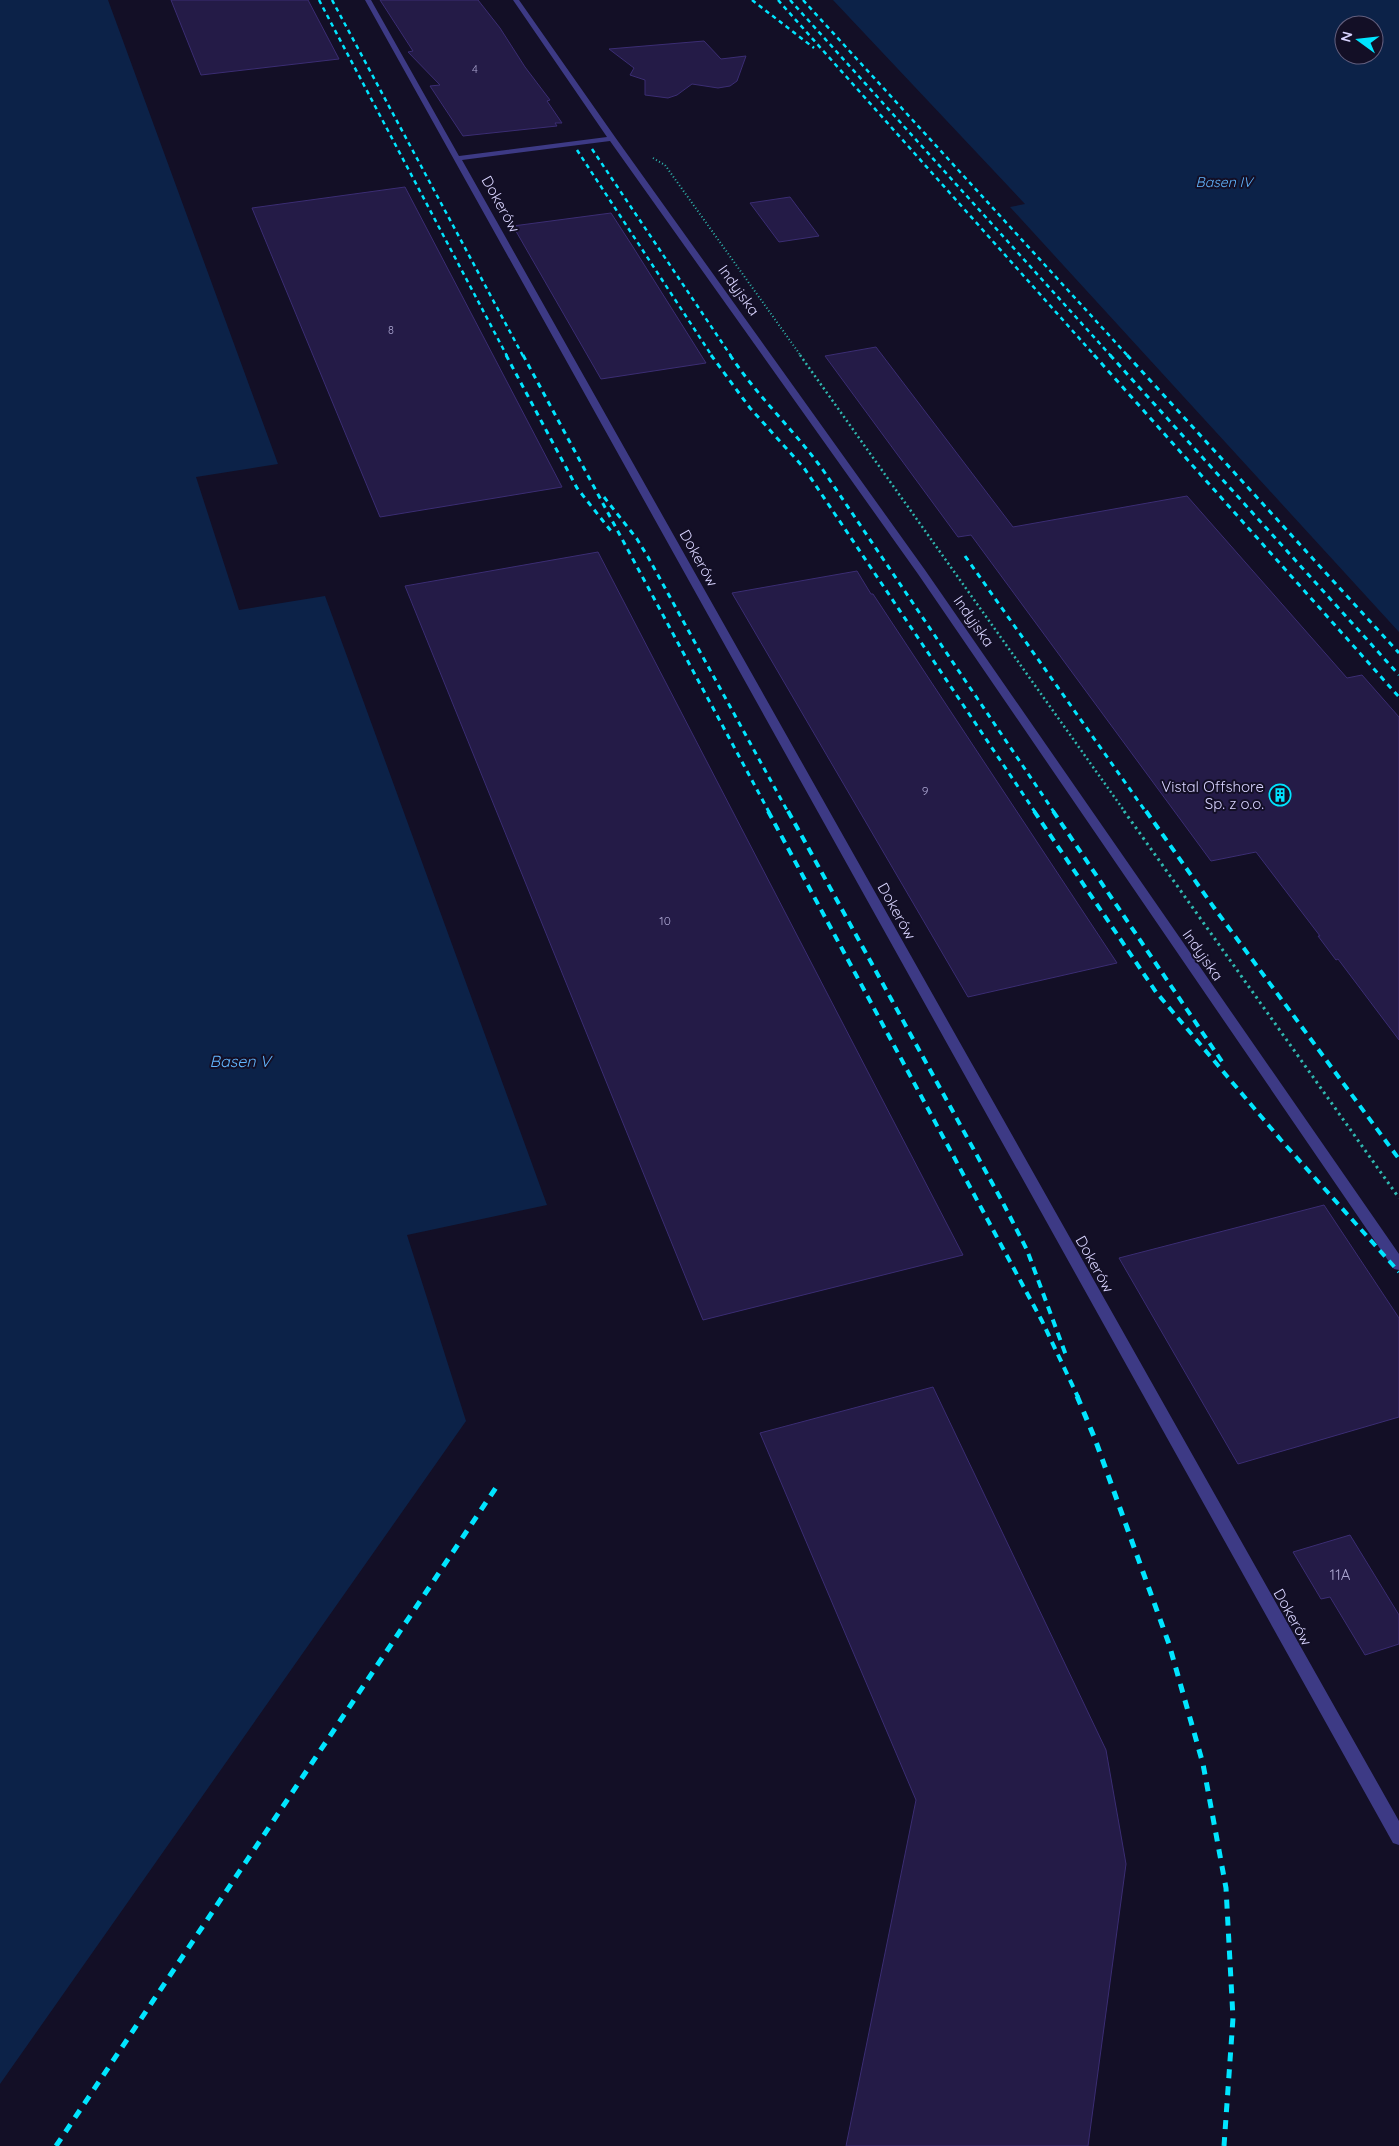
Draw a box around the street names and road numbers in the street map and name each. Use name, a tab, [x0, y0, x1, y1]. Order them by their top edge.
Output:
street label: Dokerów	[478, 172, 524, 236]
street label: Indyjska	[714, 261, 764, 319]
street label: Dokerów	[676, 526, 722, 590]
street label: Indyjska	[950, 592, 998, 650]
street label: Dokerów	[874, 879, 920, 943]
street label: Indyjska	[1179, 926, 1227, 984]
street label: Dokerów	[1072, 1232, 1118, 1296]
street label: Dokerów	[1270, 1585, 1316, 1649]

